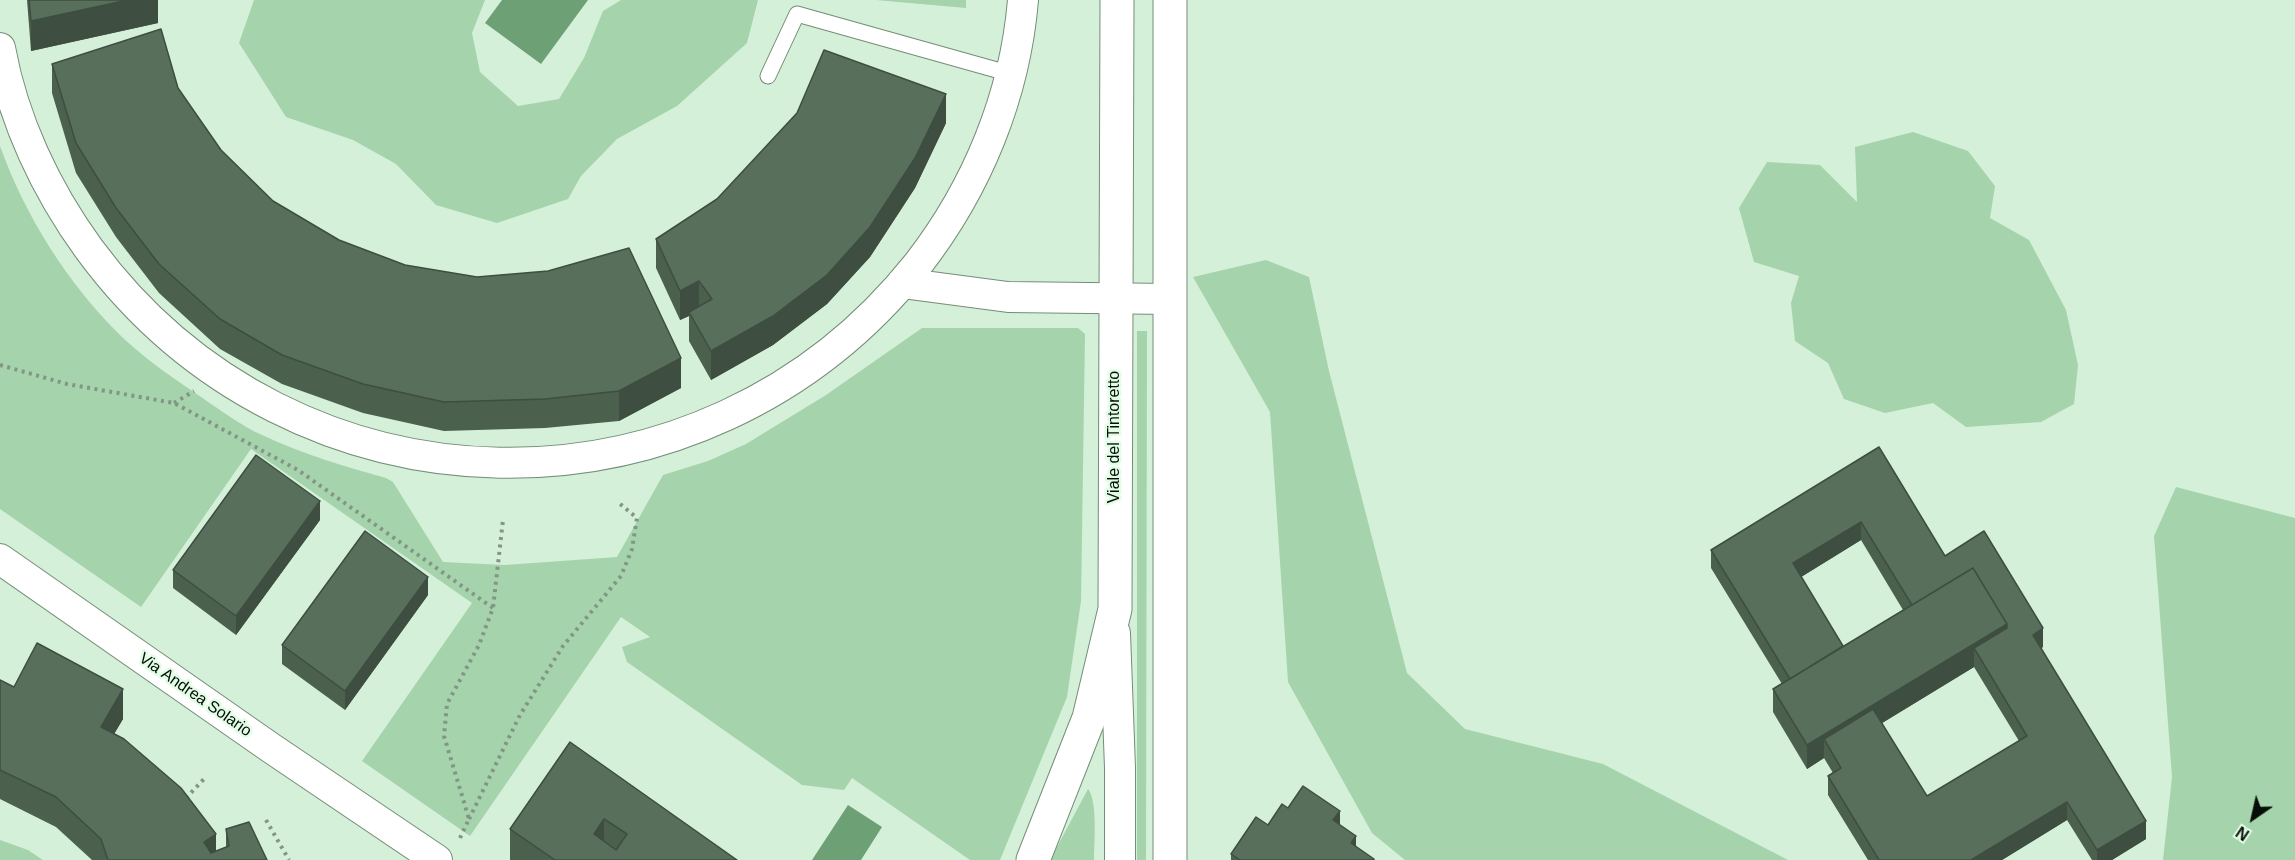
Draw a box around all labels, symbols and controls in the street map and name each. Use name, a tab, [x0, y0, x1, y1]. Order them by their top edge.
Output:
street label: Viale del Tintoretto	[1105, 371, 1125, 503]
street label: Via Andrea Solario	[135, 649, 255, 741]
north arrow	[2223, 788, 2283, 848]
text: N	[2233, 823, 2252, 844]

